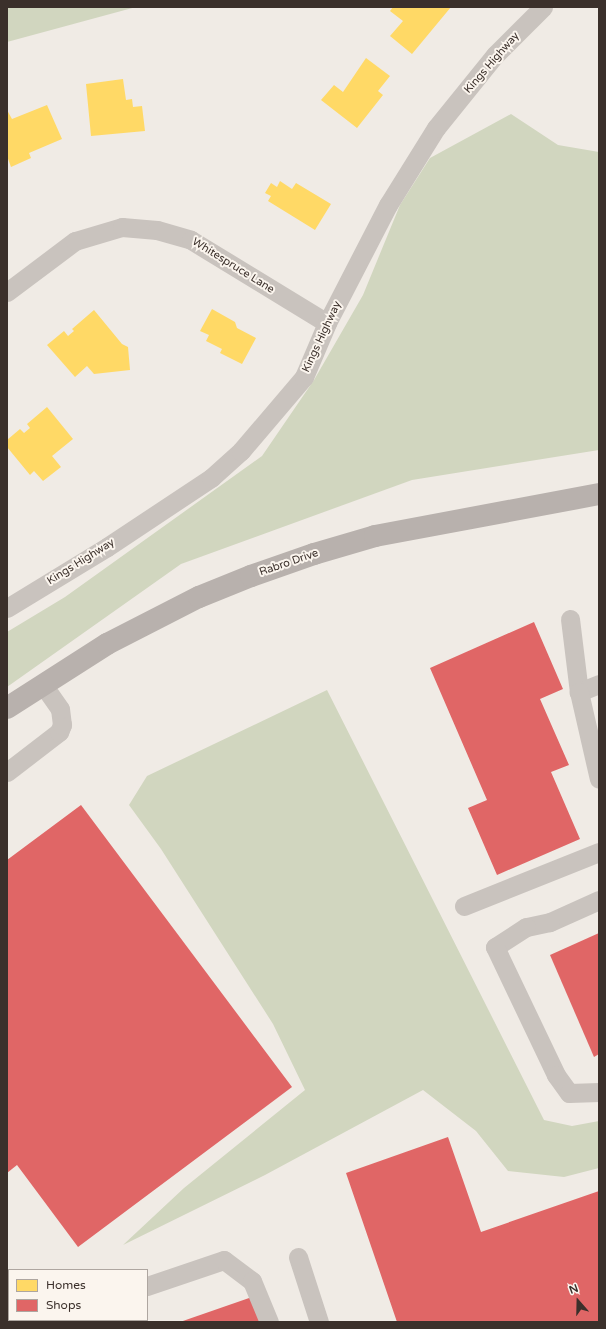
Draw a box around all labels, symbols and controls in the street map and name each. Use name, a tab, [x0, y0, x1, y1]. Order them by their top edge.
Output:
street label: Kings Highway	[462, 30, 522, 96]
street label: Whitespruce Lane	[189, 235, 277, 297]
street label: Kings Highway	[300, 299, 344, 375]
street label: Kings Highway	[45, 536, 117, 588]
street label: Rabro Drive	[258, 547, 320, 579]
legend	[8, 1269, 148, 1321]
text: Homes	[46, 1278, 86, 1292]
north arrow	[558, 1281, 598, 1321]
text: N	[567, 1282, 580, 1297]
text: Shops	[46, 1298, 81, 1312]

